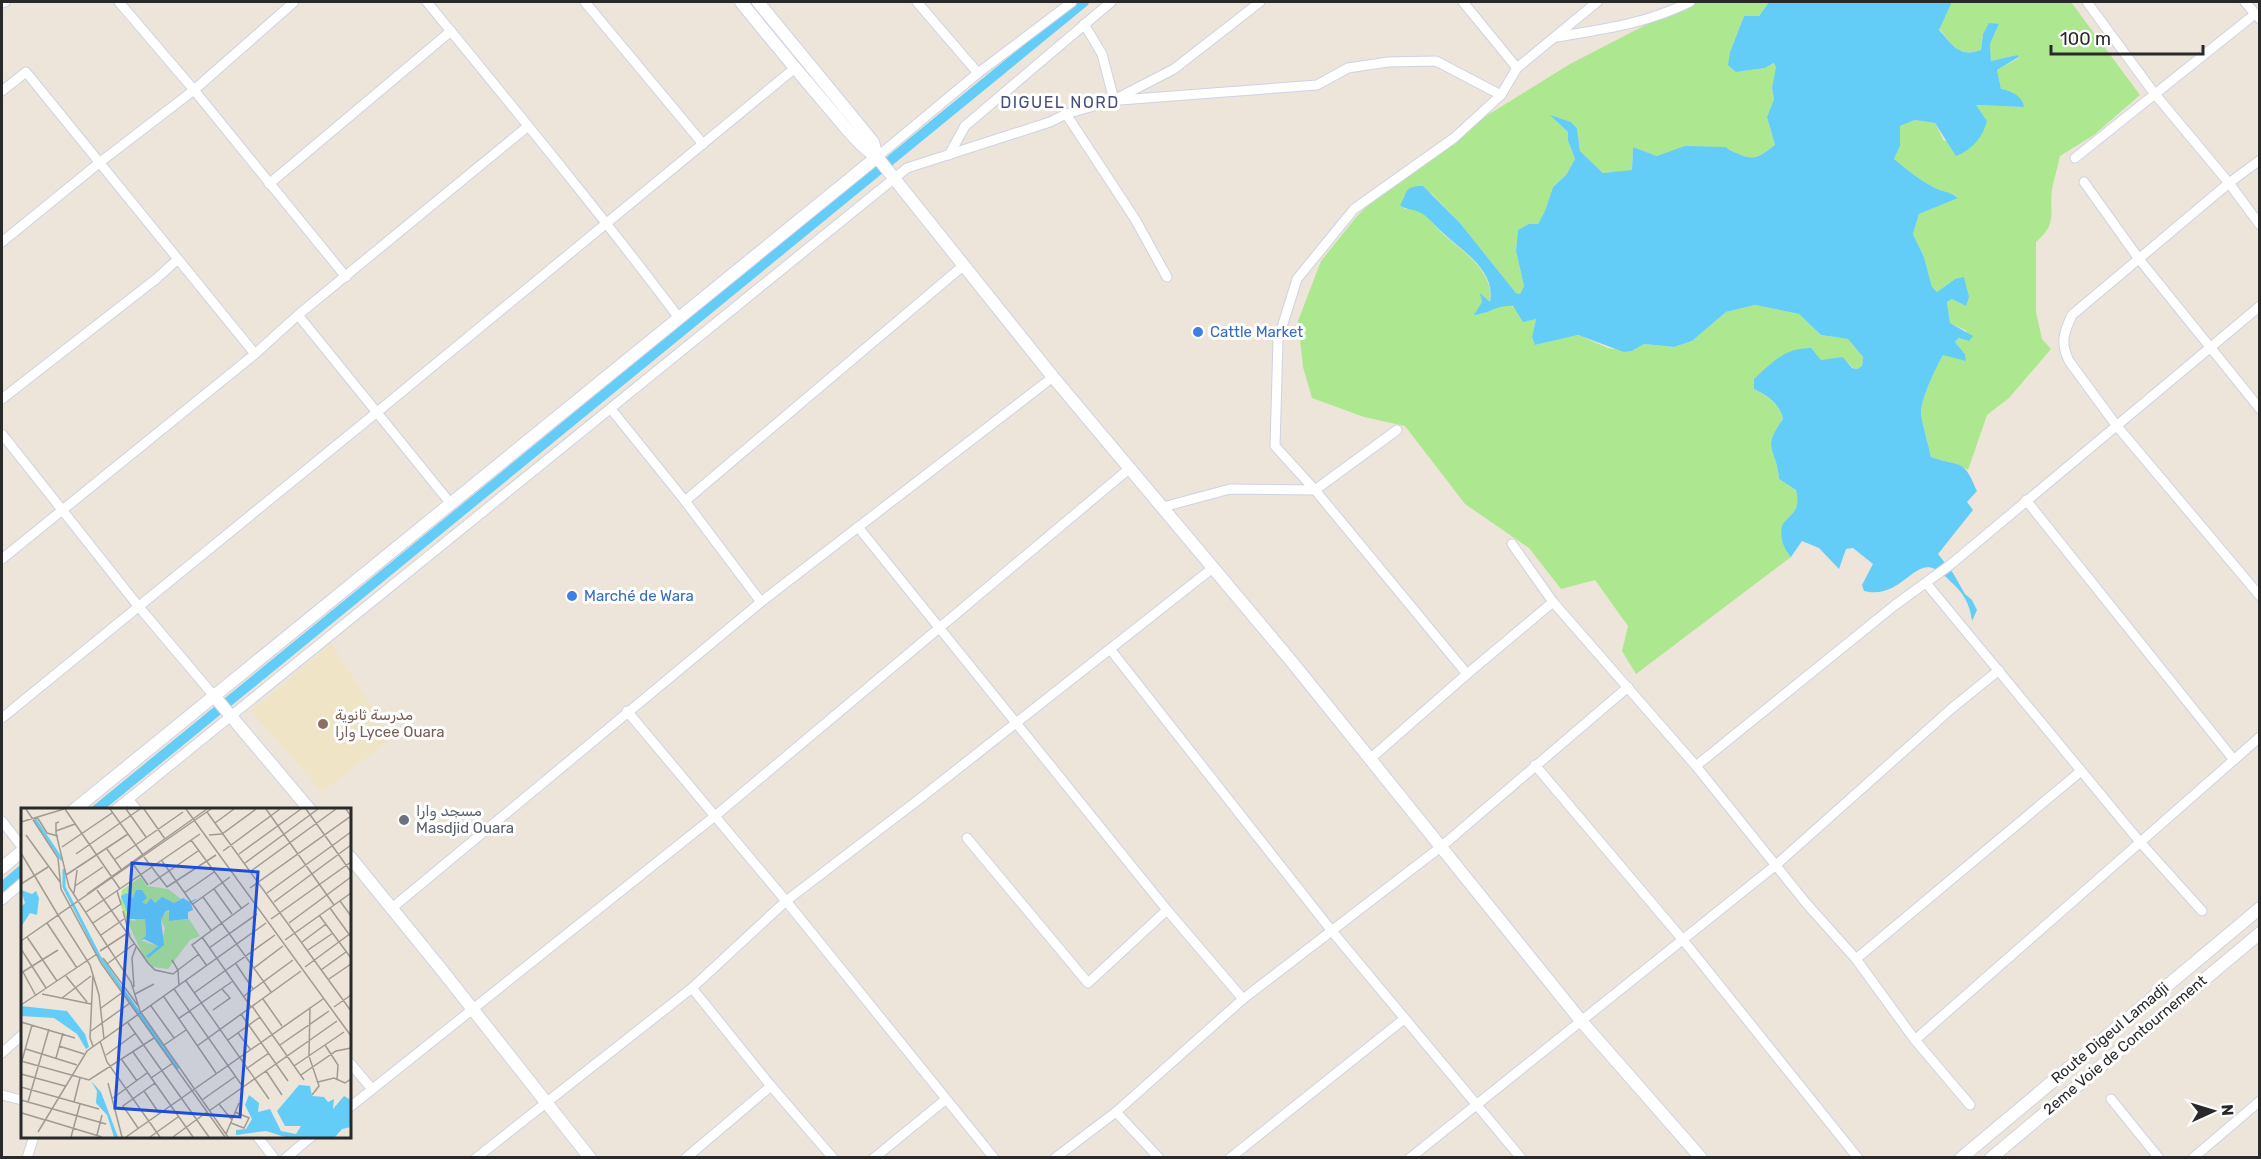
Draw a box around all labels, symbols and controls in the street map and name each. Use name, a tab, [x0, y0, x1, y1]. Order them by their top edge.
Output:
scale bar	[2051, 18, 2202, 56]
text: 100 m	[2060, 28, 2111, 50]
district label: DIGUEL NORD	[1000, 93, 1120, 112]
place label: Cattle Market	[1210, 323, 1303, 341]
marker: Cattle Market	[1191, 325, 1205, 339]
place label: Marché de Wara	[584, 587, 694, 605]
marker: Marché de Wara	[565, 589, 579, 603]
place label: مدرسة ثانوية وارا Lycee Ouara	[335, 706, 445, 742]
marker: مدرسة ثانوية وارا Lycee Ouara	[316, 717, 330, 731]
place label: مسجد وارا Masdjid Ouara	[416, 802, 514, 837]
inset map	[21, 808, 351, 1138]
marker: مسجد وارا Masdjid Ouara	[397, 813, 411, 827]
street label: 2eme Voie de Contournement	[2040, 971, 2210, 1119]
street label: Route Digeul Lamadji	[2048, 979, 2172, 1087]
north arrow	[2183, 1081, 2243, 1141]
text: N	[2218, 1104, 2237, 1116]

